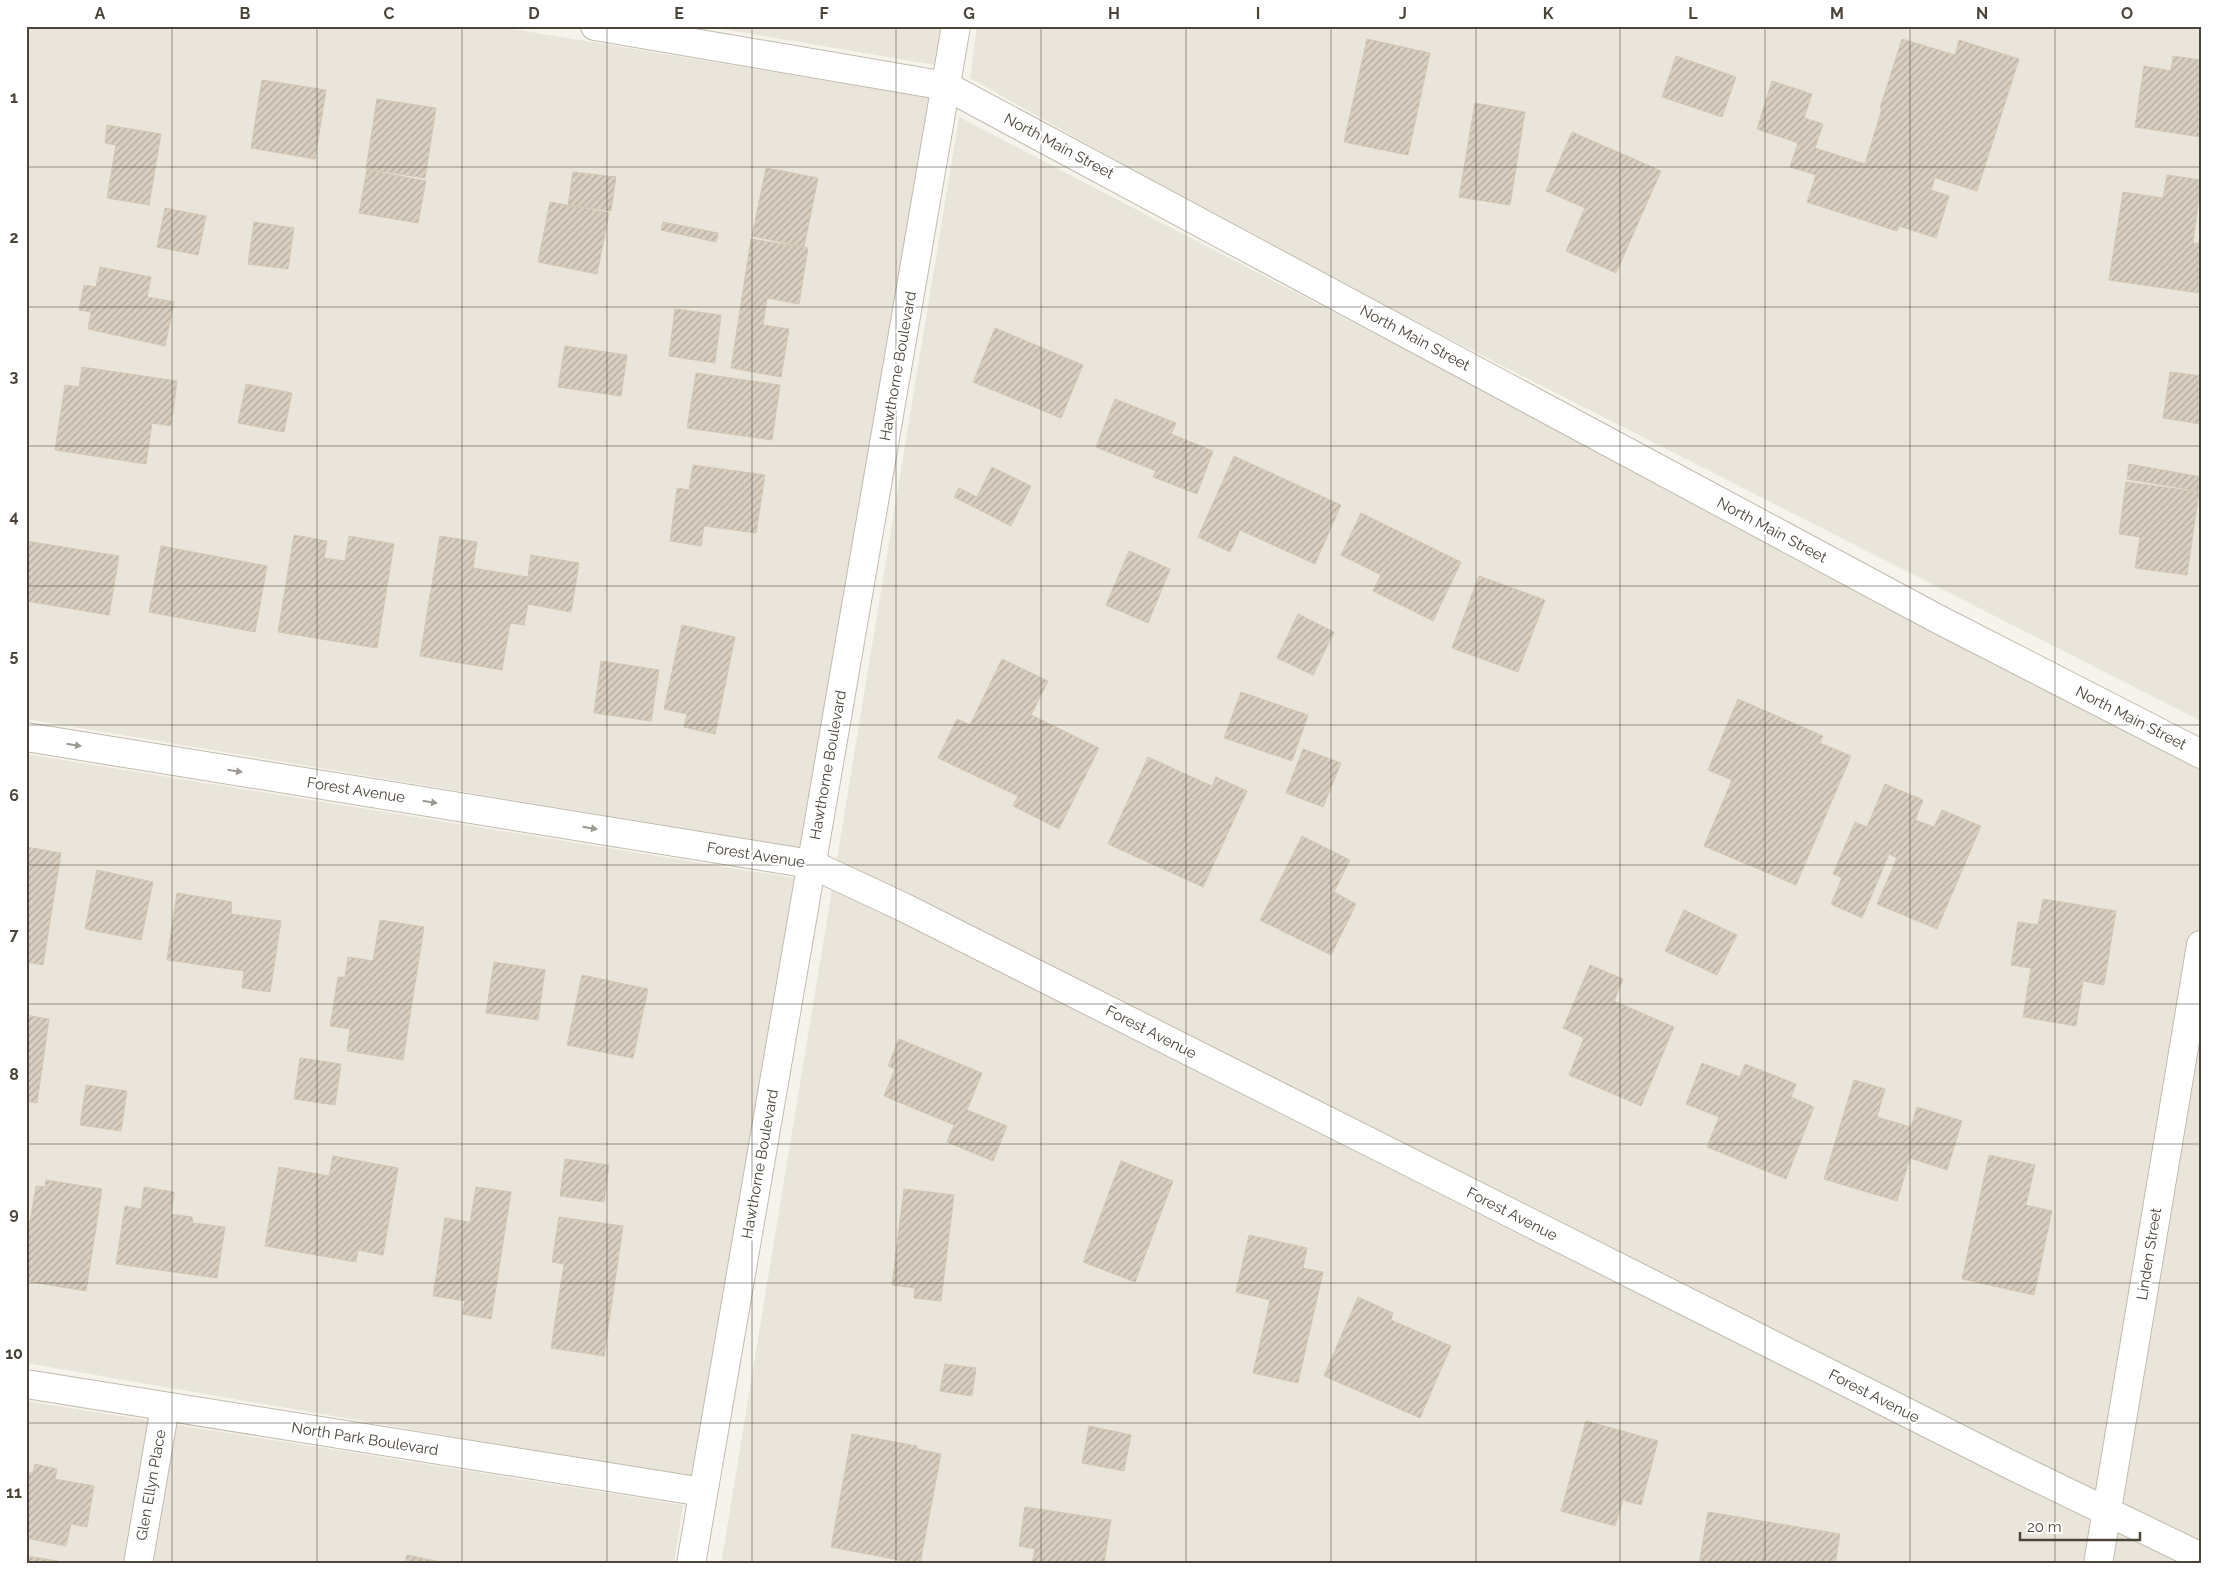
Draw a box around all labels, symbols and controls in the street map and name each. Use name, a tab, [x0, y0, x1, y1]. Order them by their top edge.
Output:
text: A	[95, 4, 106, 23]
text: B	[240, 4, 251, 23]
text: C	[384, 4, 395, 23]
text: D	[528, 4, 540, 23]
text: E	[674, 4, 684, 23]
text: F	[819, 4, 829, 23]
text: G	[963, 4, 975, 23]
text: H	[1108, 4, 1120, 23]
text: I	[1256, 4, 1260, 23]
text: J	[1399, 4, 1407, 23]
text: K	[1543, 4, 1554, 23]
text: L	[1688, 4, 1698, 23]
text: M	[1830, 4, 1844, 23]
text: N	[1976, 4, 1988, 23]
text: O	[2121, 4, 2133, 23]
text: 1	[10, 88, 18, 107]
street label: North Main Street	[1001, 109, 1117, 183]
text: 2	[9, 228, 19, 247]
street label: Hawthorne Boulevard	[876, 290, 920, 442]
street label: North Main Street	[1357, 301, 1473, 375]
text: 3	[10, 367, 19, 386]
street label: North Main Street	[1714, 493, 1830, 567]
text: 4	[9, 507, 19, 526]
text: 5	[10, 646, 19, 665]
street label: North Main Street	[2073, 682, 2189, 754]
street label: Hawthorne Boulevard	[806, 689, 850, 841]
one-way arrow	[67, 741, 83, 749]
one-way arrow	[227, 767, 243, 775]
street label: Forest Avenue	[306, 773, 407, 807]
text: 6	[9, 786, 19, 805]
one-way arrow	[422, 799, 438, 807]
one-way arrow	[583, 825, 599, 833]
street label: Forest Avenue	[706, 838, 807, 872]
text: 7	[10, 925, 19, 944]
street label: Forest Avenue	[1103, 1001, 1200, 1063]
text: 8	[9, 1065, 19, 1084]
street label: Hawthorne Boulevard	[738, 1088, 782, 1240]
street label: Forest Avenue	[1464, 1183, 1561, 1245]
text: 9	[9, 1204, 19, 1223]
street label: Linden Street	[2133, 1207, 2165, 1301]
text: 10	[5, 1344, 23, 1363]
street label: Forest Avenue	[1826, 1365, 1923, 1427]
street label: North Park Boulevard	[290, 1418, 440, 1460]
street label: Glen Ellyn Place	[132, 1428, 170, 1542]
text: 11	[6, 1483, 22, 1502]
scale bar	[2020, 1510, 2140, 1542]
text: 20 m	[2027, 1518, 2062, 1536]

